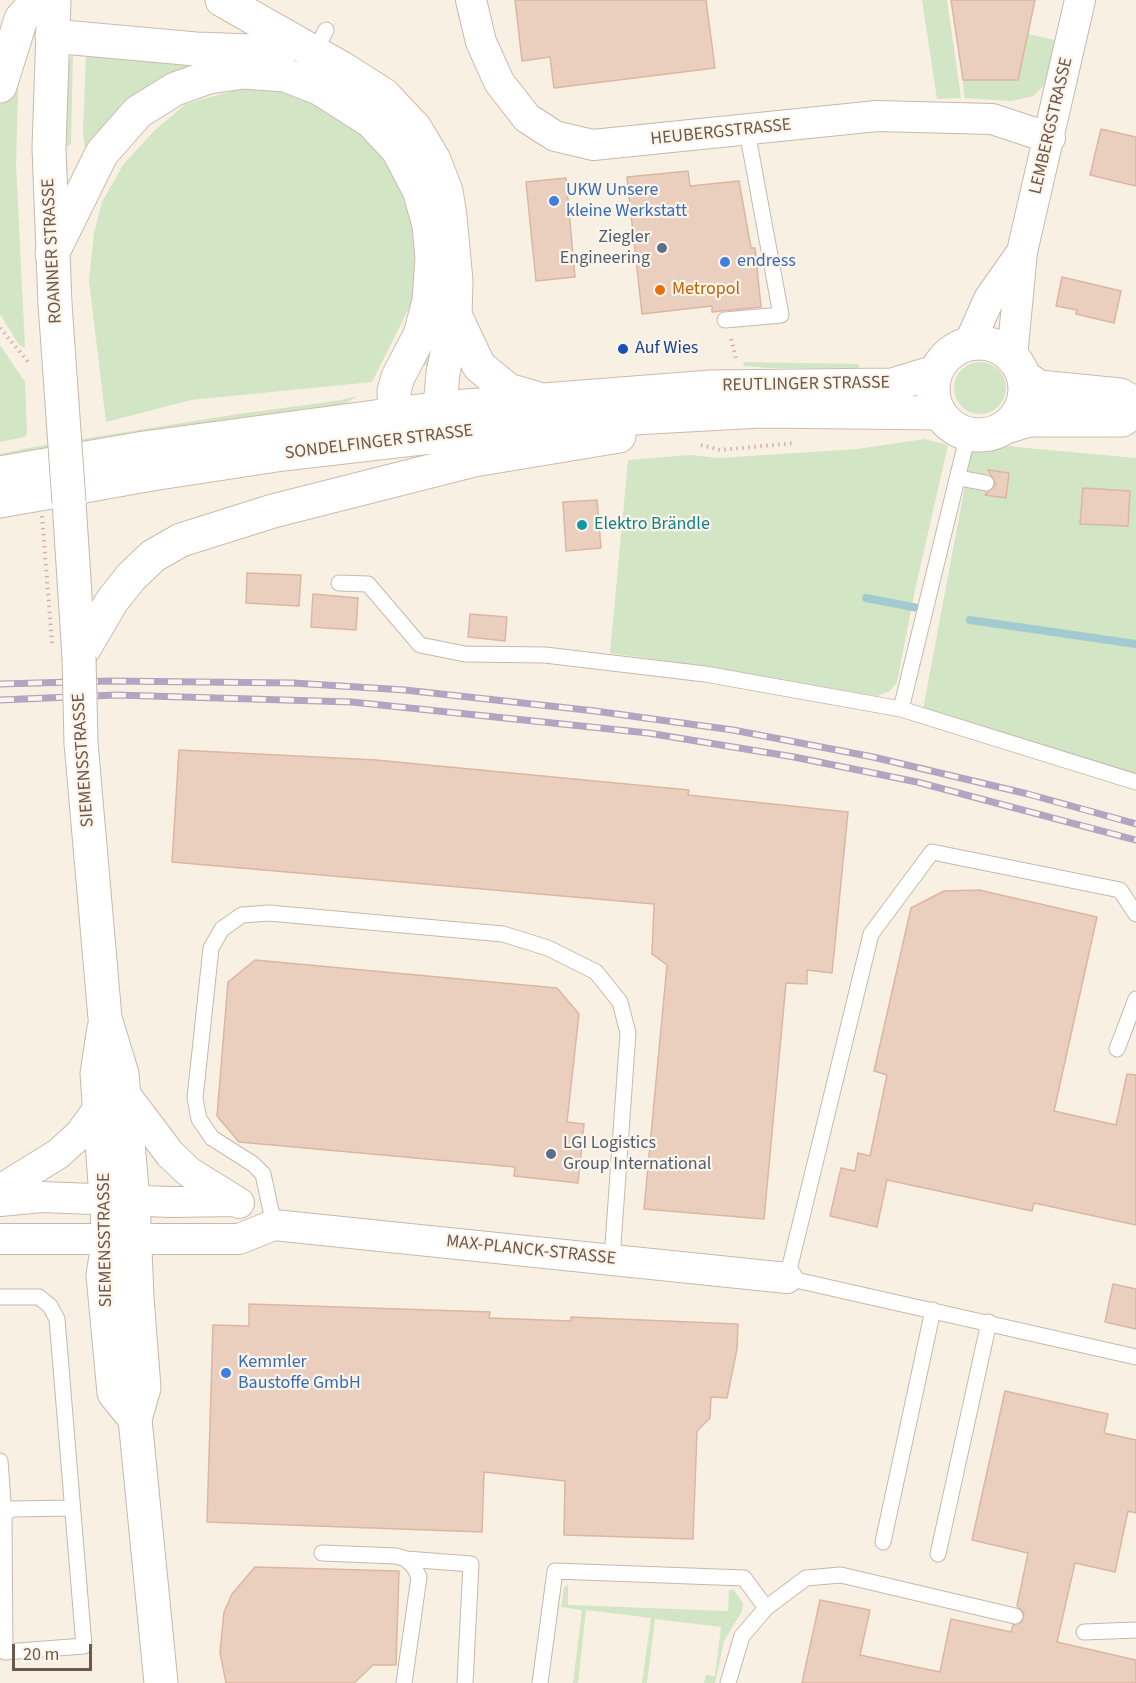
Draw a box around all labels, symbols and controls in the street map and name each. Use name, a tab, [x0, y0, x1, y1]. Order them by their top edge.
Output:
street label: LEMBERGSTRASSE	[1026, 55, 1078, 197]
street label: HEUBERGSTRASSE	[649, 115, 793, 151]
street label: ROANNER STRASSE	[38, 178, 68, 324]
place label: UKW Unsere kleine Werkstatt	[566, 180, 687, 222]
marker: UKW Unsere kleine Werkstatt	[547, 194, 561, 208]
place label: Ziegler Engineering	[560, 227, 650, 270]
marker: Ziegler Engineering	[655, 241, 669, 255]
place label: endress	[737, 251, 796, 273]
marker: endress	[718, 255, 732, 269]
place label: Metropol	[672, 279, 740, 301]
marker: Metropol	[653, 283, 667, 297]
place label: Auf Wies	[635, 338, 698, 360]
marker: Auf Wies	[616, 342, 630, 356]
street label: REUTLINGER STRASSE	[722, 373, 890, 397]
street label: SONDELFINGER STRASSE	[284, 421, 474, 465]
place label: Elektro Brändle	[594, 514, 710, 536]
marker: Elektro Brändle	[575, 518, 589, 532]
street label: SIEMENSSTRASSE	[69, 692, 99, 828]
place label: LGI Logistics Group International	[563, 1133, 711, 1176]
marker: LGI Logistics Group International	[544, 1147, 558, 1161]
street label: SIEMENSSTRASSE	[94, 1172, 118, 1308]
street label: MAX-PLANCK-STRASSE	[445, 1231, 617, 1271]
place label: Kemmler Baustoffe GmbH	[238, 1352, 361, 1394]
marker: Kemmler Baustoffe GmbH	[219, 1366, 233, 1380]
scale bar	[15, 1632, 94, 1670]
text: 20 m	[23, 1642, 59, 1667]

